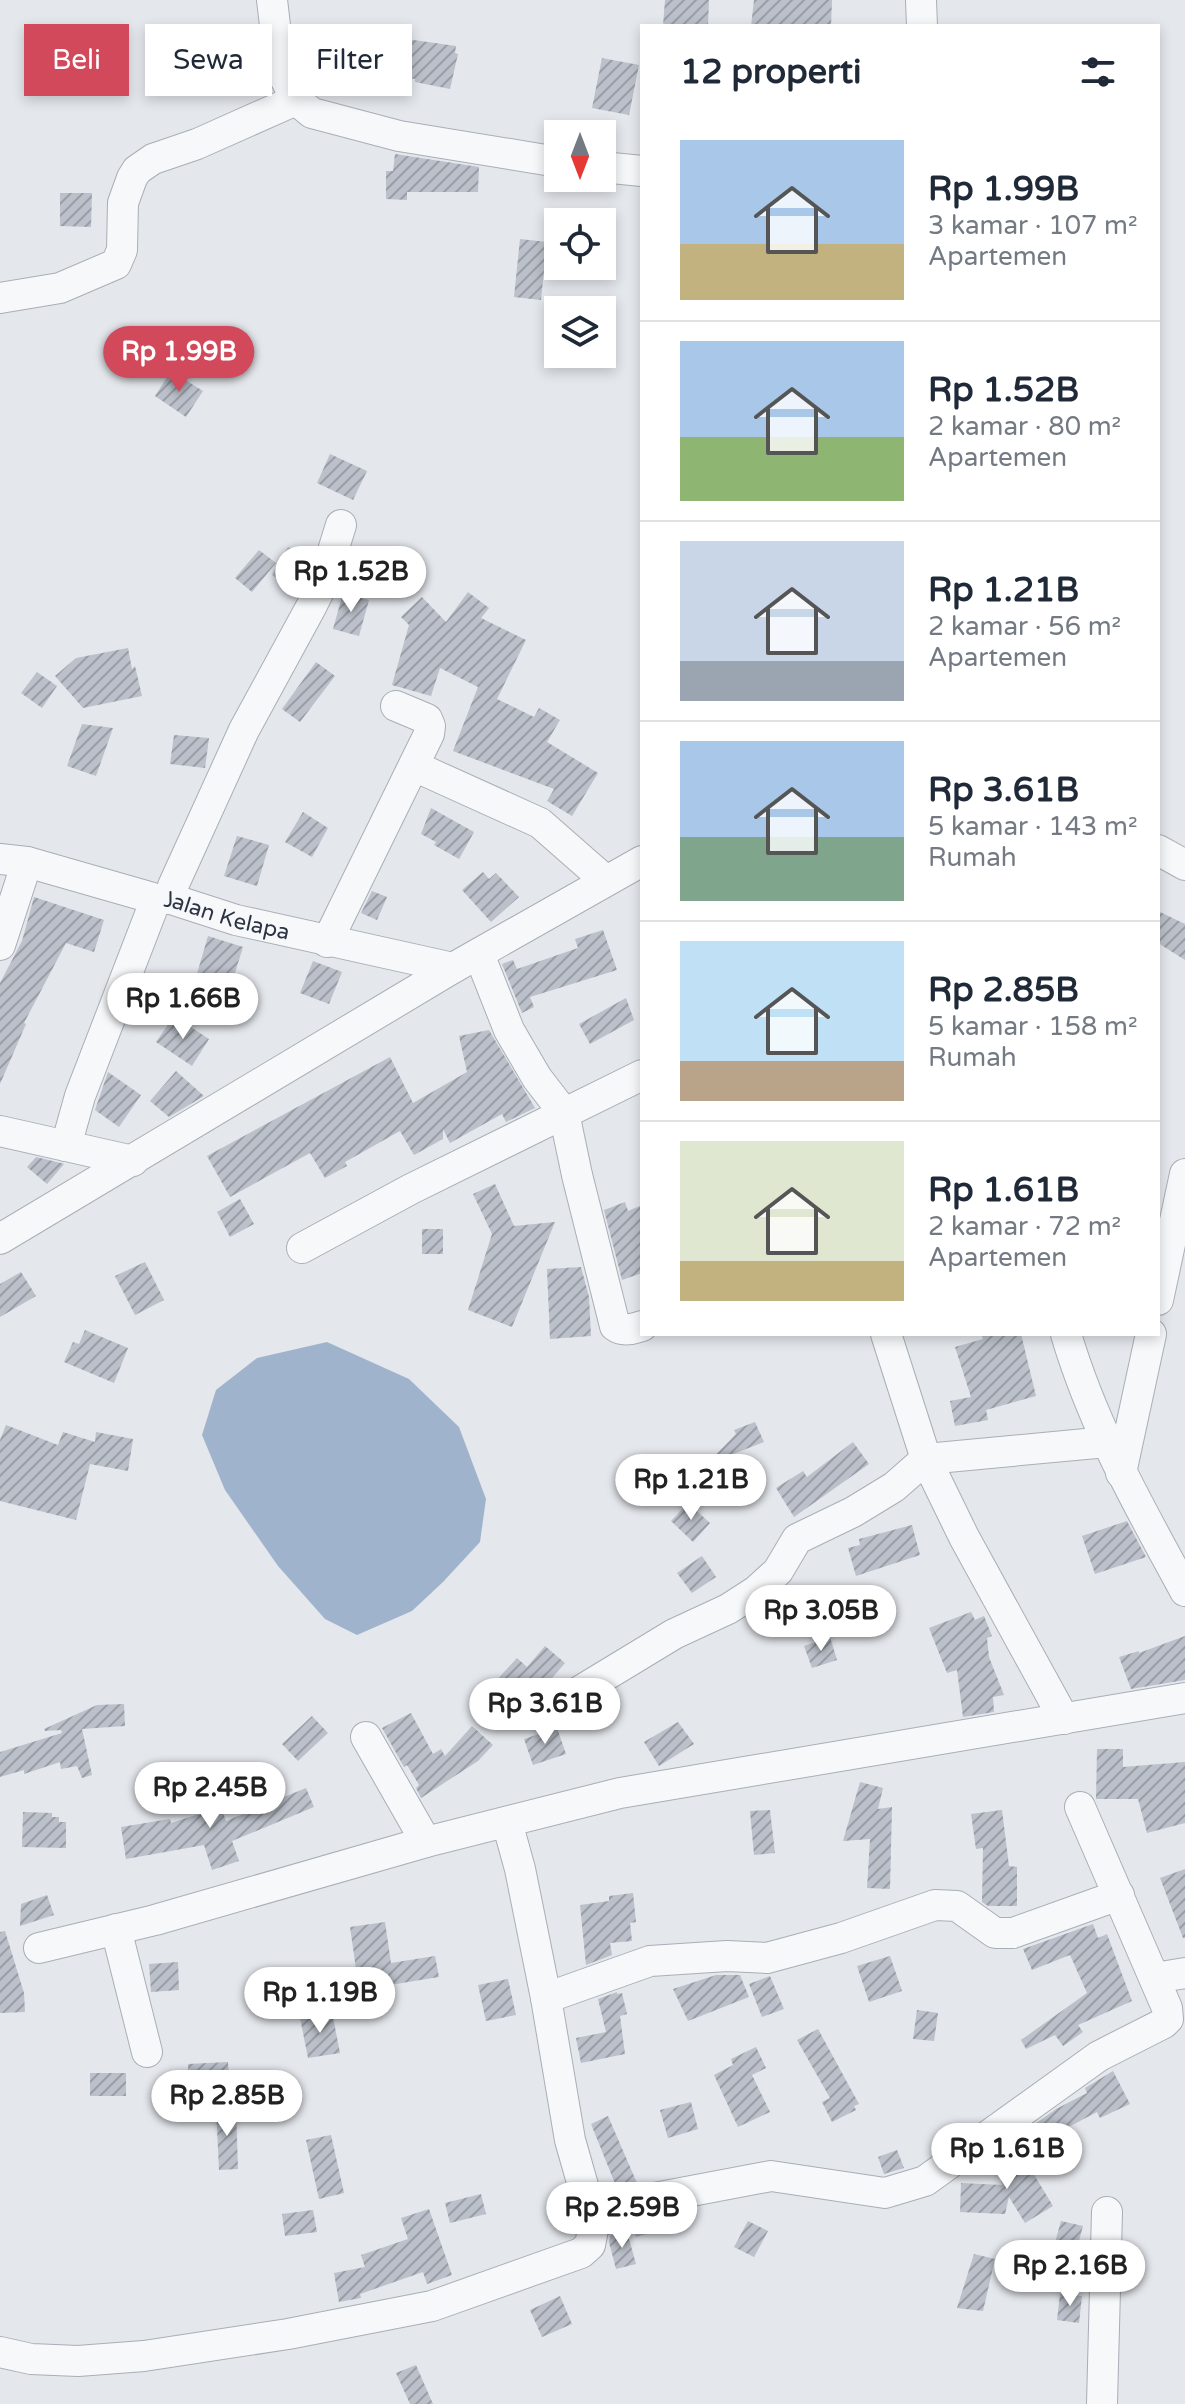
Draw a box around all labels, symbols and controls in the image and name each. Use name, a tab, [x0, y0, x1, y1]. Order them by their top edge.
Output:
chip: Beli	[24, 24, 129, 96]
chip: Sewa	[145, 24, 272, 96]
chip: Filter	[288, 24, 412, 96]
icon: filters	[1076, 50, 1120, 94]
text: 12 properti	[680, 52, 861, 93]
north arrow	[544, 120, 616, 192]
map controls	[544, 120, 616, 368]
text: Rp 1.99B	[928, 169, 1079, 210]
icon: home	[744, 172, 840, 268]
button: locate	[544, 208, 616, 280]
text: 3 kamar · 107 m²	[928, 210, 1138, 241]
text: Apartemen	[928, 241, 1067, 272]
button: layers	[544, 296, 616, 368]
pin: Rp 1.99B	[96, 326, 262, 394]
text: Rp 1.99B	[121, 336, 237, 367]
text: Rp 1.52B	[928, 370, 1079, 411]
icon: home	[744, 373, 840, 469]
text: 2 kamar · 80 m²	[928, 411, 1121, 442]
text: Apartemen	[928, 442, 1067, 473]
pin: Rp 1.52B	[268, 546, 434, 614]
text: Rp 1.52B	[293, 556, 409, 587]
text: Rp 1.21B	[928, 570, 1079, 611]
icon: home	[744, 573, 840, 669]
text: 2 kamar · 56 m²	[928, 611, 1121, 642]
text: Apartemen	[928, 642, 1067, 673]
text: Rp 3.61B	[928, 770, 1079, 811]
icon: home	[744, 773, 840, 869]
text: 5 kamar · 143 m²	[928, 811, 1138, 842]
text: Rumah	[928, 842, 1017, 873]
street label: Jalan Kelapa	[163, 887, 292, 946]
text: Rp 2.85B	[928, 970, 1079, 1011]
pin: Rp 1.66B	[100, 973, 266, 1041]
icon: home	[744, 973, 840, 1069]
text: Rp 1.66B	[125, 983, 241, 1014]
text: 5 kamar · 158 m²	[928, 1011, 1138, 1042]
text: Rumah	[928, 1042, 1017, 1073]
text: Rp 1.61B	[928, 1170, 1079, 1211]
icon: home	[744, 1173, 840, 1269]
text: 2 kamar · 72 m²	[928, 1211, 1121, 1242]
text: Apartemen	[928, 1242, 1067, 1273]
pin: Rp 1.21B	[608, 1454, 774, 1522]
text: Rp 1.21B	[633, 1464, 749, 1495]
pin: Rp 3.05B	[738, 1585, 904, 1653]
text: Rp 3.05B	[763, 1595, 879, 1626]
pin: Rp 3.61B	[462, 1678, 628, 1746]
text: Rp 3.61B	[487, 1688, 603, 1719]
pin: Rp 2.45B	[127, 1762, 293, 1830]
text: Rp 2.45B	[153, 1772, 267, 1803]
pin: Rp 1.19B	[237, 1967, 403, 2035]
text: Rp 1.19B	[262, 1977, 378, 2008]
pin: Rp 2.85B	[144, 2070, 310, 2138]
text: Rp 2.85B	[169, 2080, 285, 2111]
pin: Rp 1.61B	[924, 2123, 1090, 2191]
text: Rp 1.61B	[949, 2133, 1065, 2164]
pin: Rp 2.59B	[539, 2182, 705, 2250]
text: Rp 2.59B	[564, 2192, 680, 2223]
pin: Rp 2.16B	[987, 2240, 1153, 2308]
text: Rp 2.16B	[1012, 2250, 1128, 2281]

